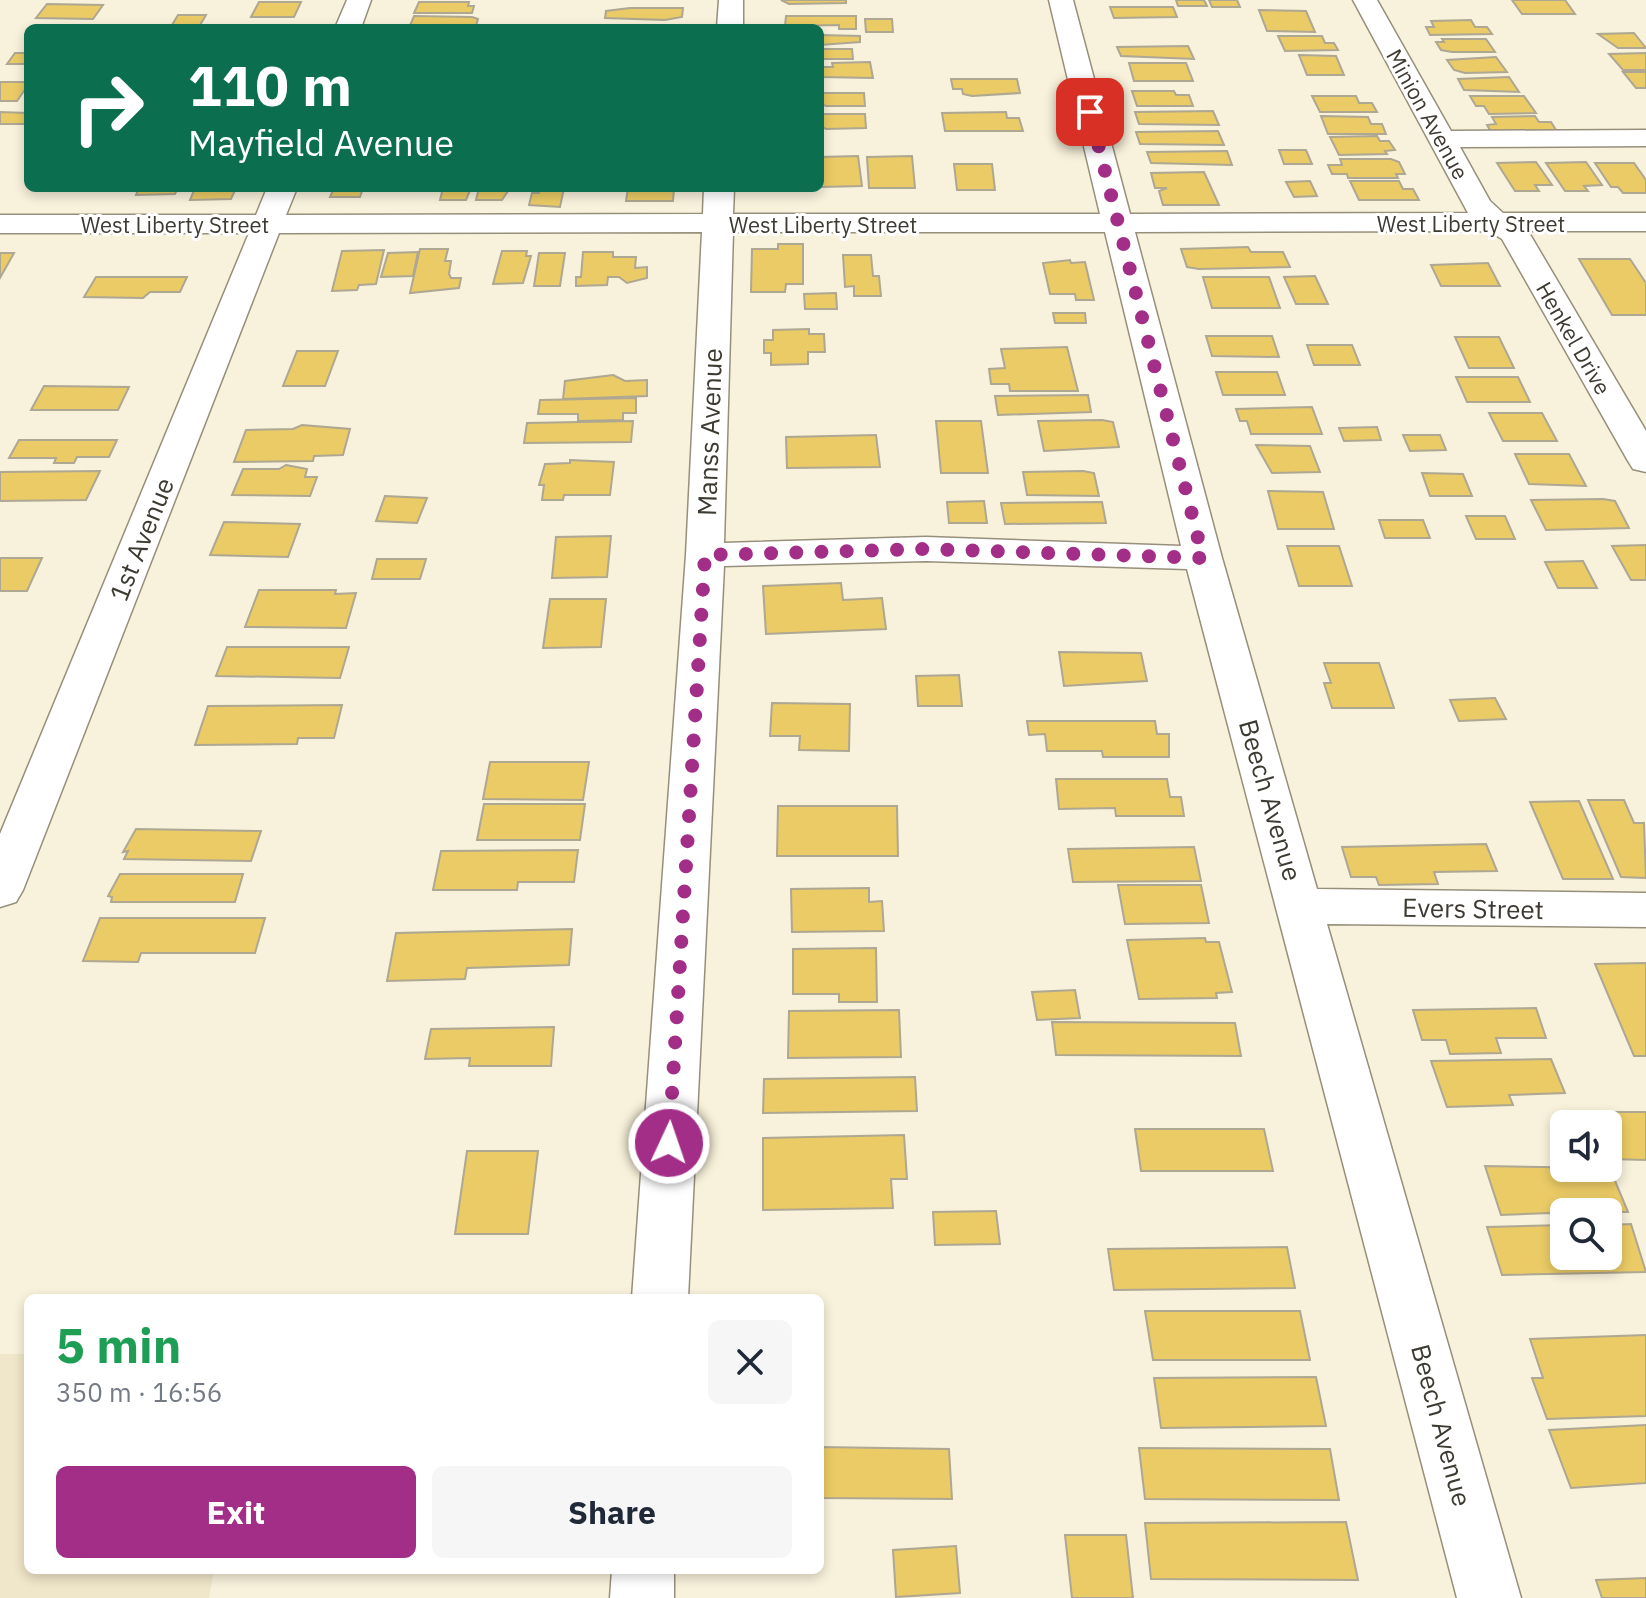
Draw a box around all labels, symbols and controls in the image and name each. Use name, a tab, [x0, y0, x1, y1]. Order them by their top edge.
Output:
street label: Minion Avenue	[1380, 44, 1476, 184]
text: 110 m	[188, 49, 352, 121]
icon: right	[56, 56, 160, 160]
pin	[1056, 78, 1124, 146]
icon: arrive	[1068, 90, 1112, 134]
text: Mayfield Avenue	[188, 119, 454, 166]
street label: West Liberty Street	[1377, 209, 1565, 238]
street label: West Liberty Street	[81, 210, 269, 239]
street label: West Liberty Street	[729, 210, 917, 239]
street label: Henkel Drive	[1530, 276, 1618, 400]
street label: Manss Avenue	[689, 348, 729, 516]
street label: 1st Avenue	[101, 472, 181, 606]
street label: Beech Avenue	[1232, 715, 1310, 885]
street label: Evers Street	[1402, 890, 1544, 926]
position arrow	[627, 1101, 711, 1185]
map controls	[1550, 1110, 1622, 1270]
button: sound	[1550, 1110, 1622, 1182]
button: search	[1550, 1198, 1622, 1270]
text: 5 min	[56, 1314, 181, 1376]
button: close	[708, 1320, 792, 1404]
street label: Beech Avenue	[1404, 1340, 1480, 1510]
text: 350 m · 16:56	[56, 1375, 222, 1409]
button: Exit	[56, 1466, 416, 1558]
button: Share	[432, 1466, 792, 1558]

